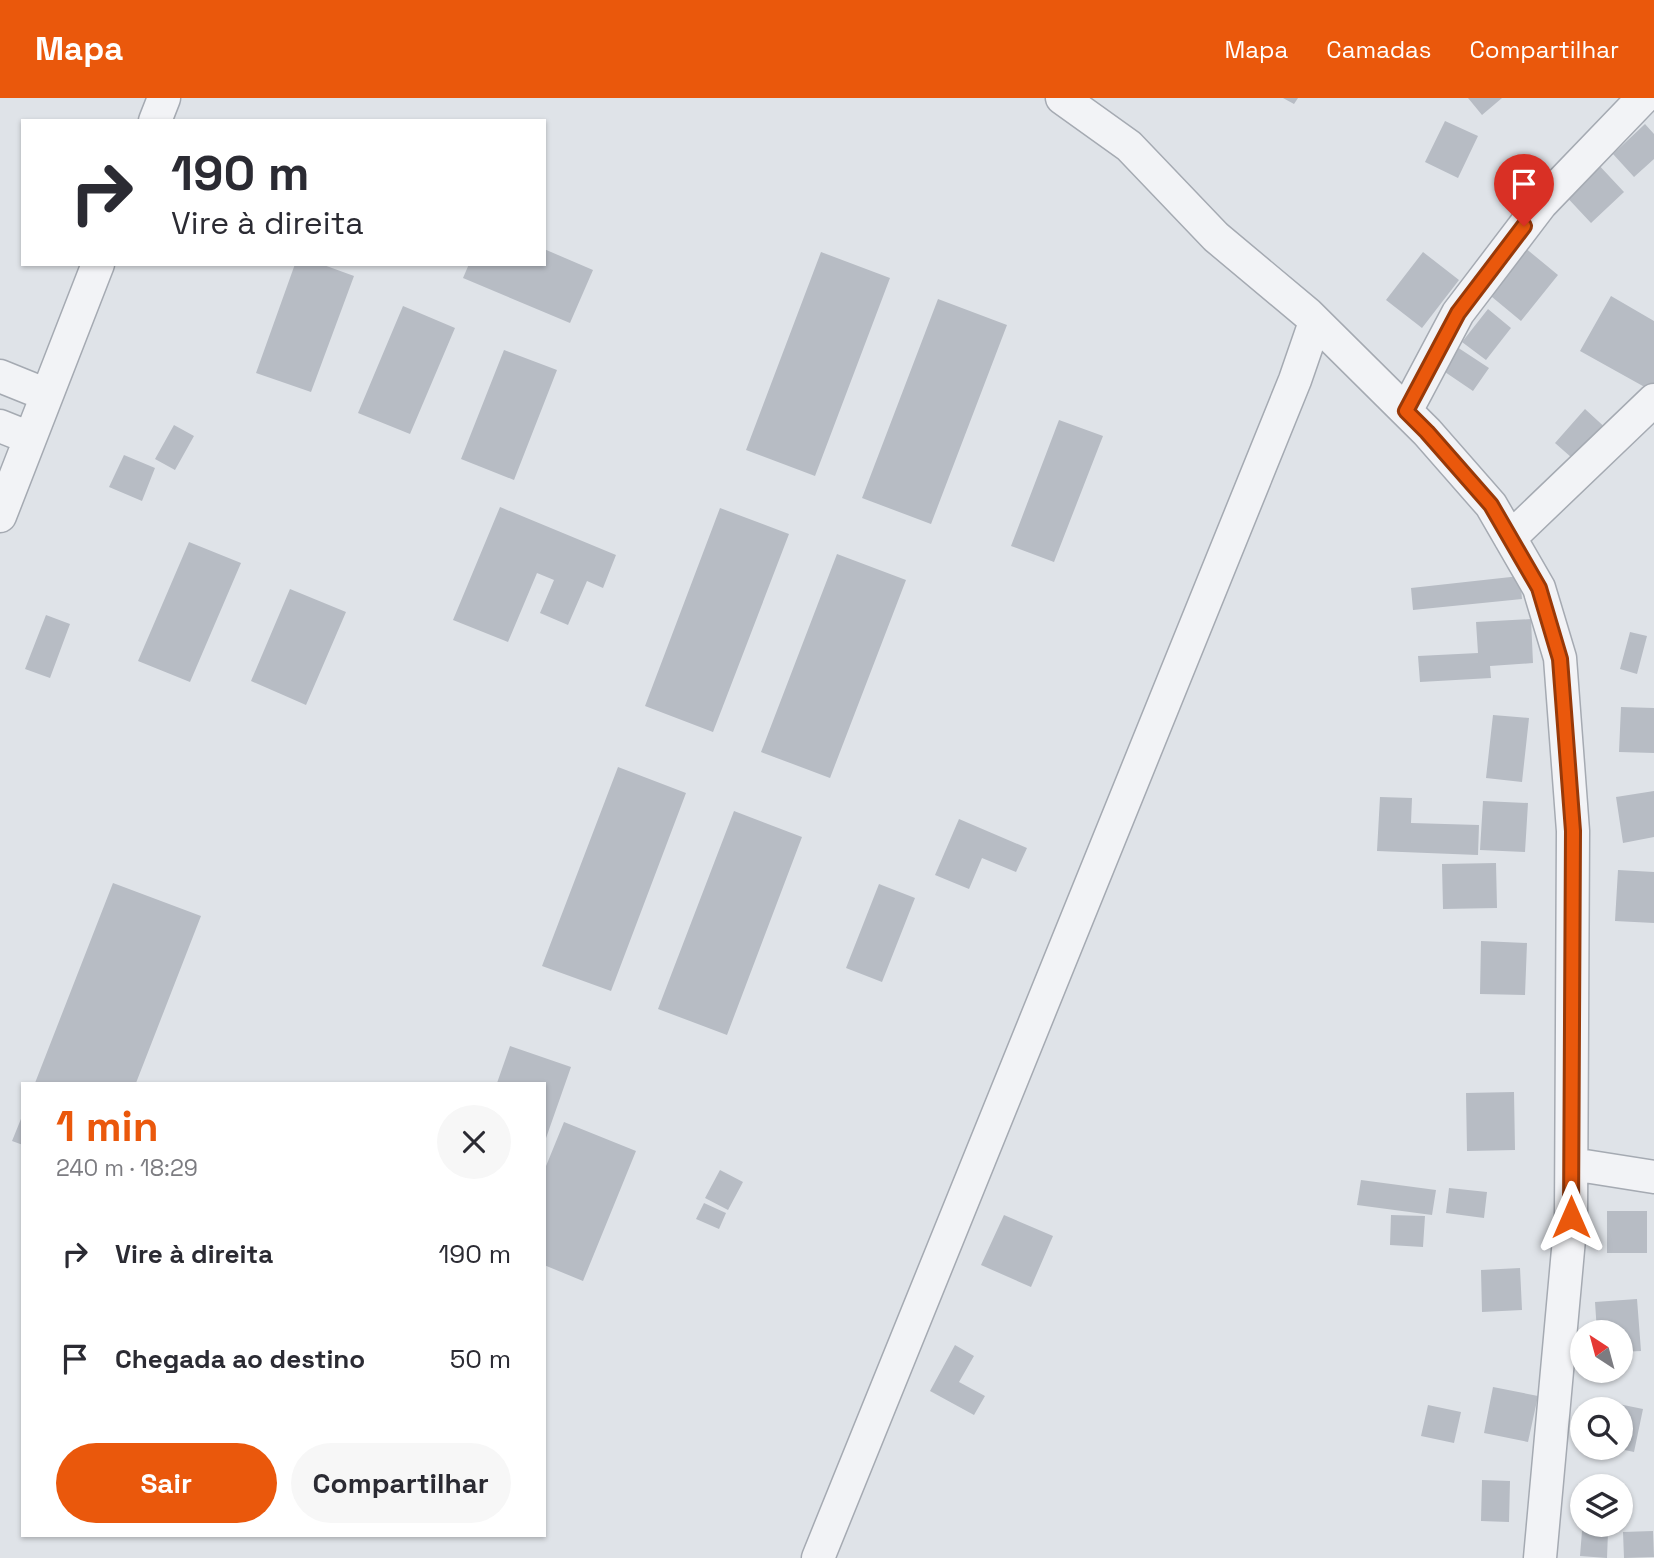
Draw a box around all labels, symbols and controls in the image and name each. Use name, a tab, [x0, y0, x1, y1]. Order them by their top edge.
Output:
text: Mapa	[35, 28, 123, 70]
text: Mapa	[1224, 34, 1288, 65]
text: Camadas	[1326, 34, 1431, 65]
text: Compartilhar	[1469, 34, 1619, 65]
text: 190 m	[171, 142, 309, 204]
icon: right	[56, 147, 147, 238]
pin	[1494, 154, 1554, 226]
icon: arrive	[1505, 165, 1543, 203]
text: Vire à direita	[171, 203, 364, 243]
text: 1 min	[56, 1100, 159, 1153]
button: close	[437, 1105, 511, 1179]
text: 240 m · 18:29	[56, 1153, 198, 1183]
position arrow	[1534, 1180, 1608, 1254]
icon: right	[56, 1235, 94, 1273]
text: Vire à direita	[115, 1237, 273, 1271]
text: 190 m	[439, 1237, 511, 1271]
north arrow	[1570, 1320, 1633, 1382]
map controls	[1570, 1320, 1633, 1537]
icon: arrive	[56, 1340, 94, 1378]
text: Chegada ao destino	[115, 1342, 365, 1376]
text: 50 m	[450, 1342, 511, 1376]
button: search	[1570, 1397, 1633, 1460]
button: Sair	[56, 1443, 277, 1523]
button: Compartilhar	[291, 1443, 511, 1523]
button: layers	[1570, 1474, 1633, 1537]

